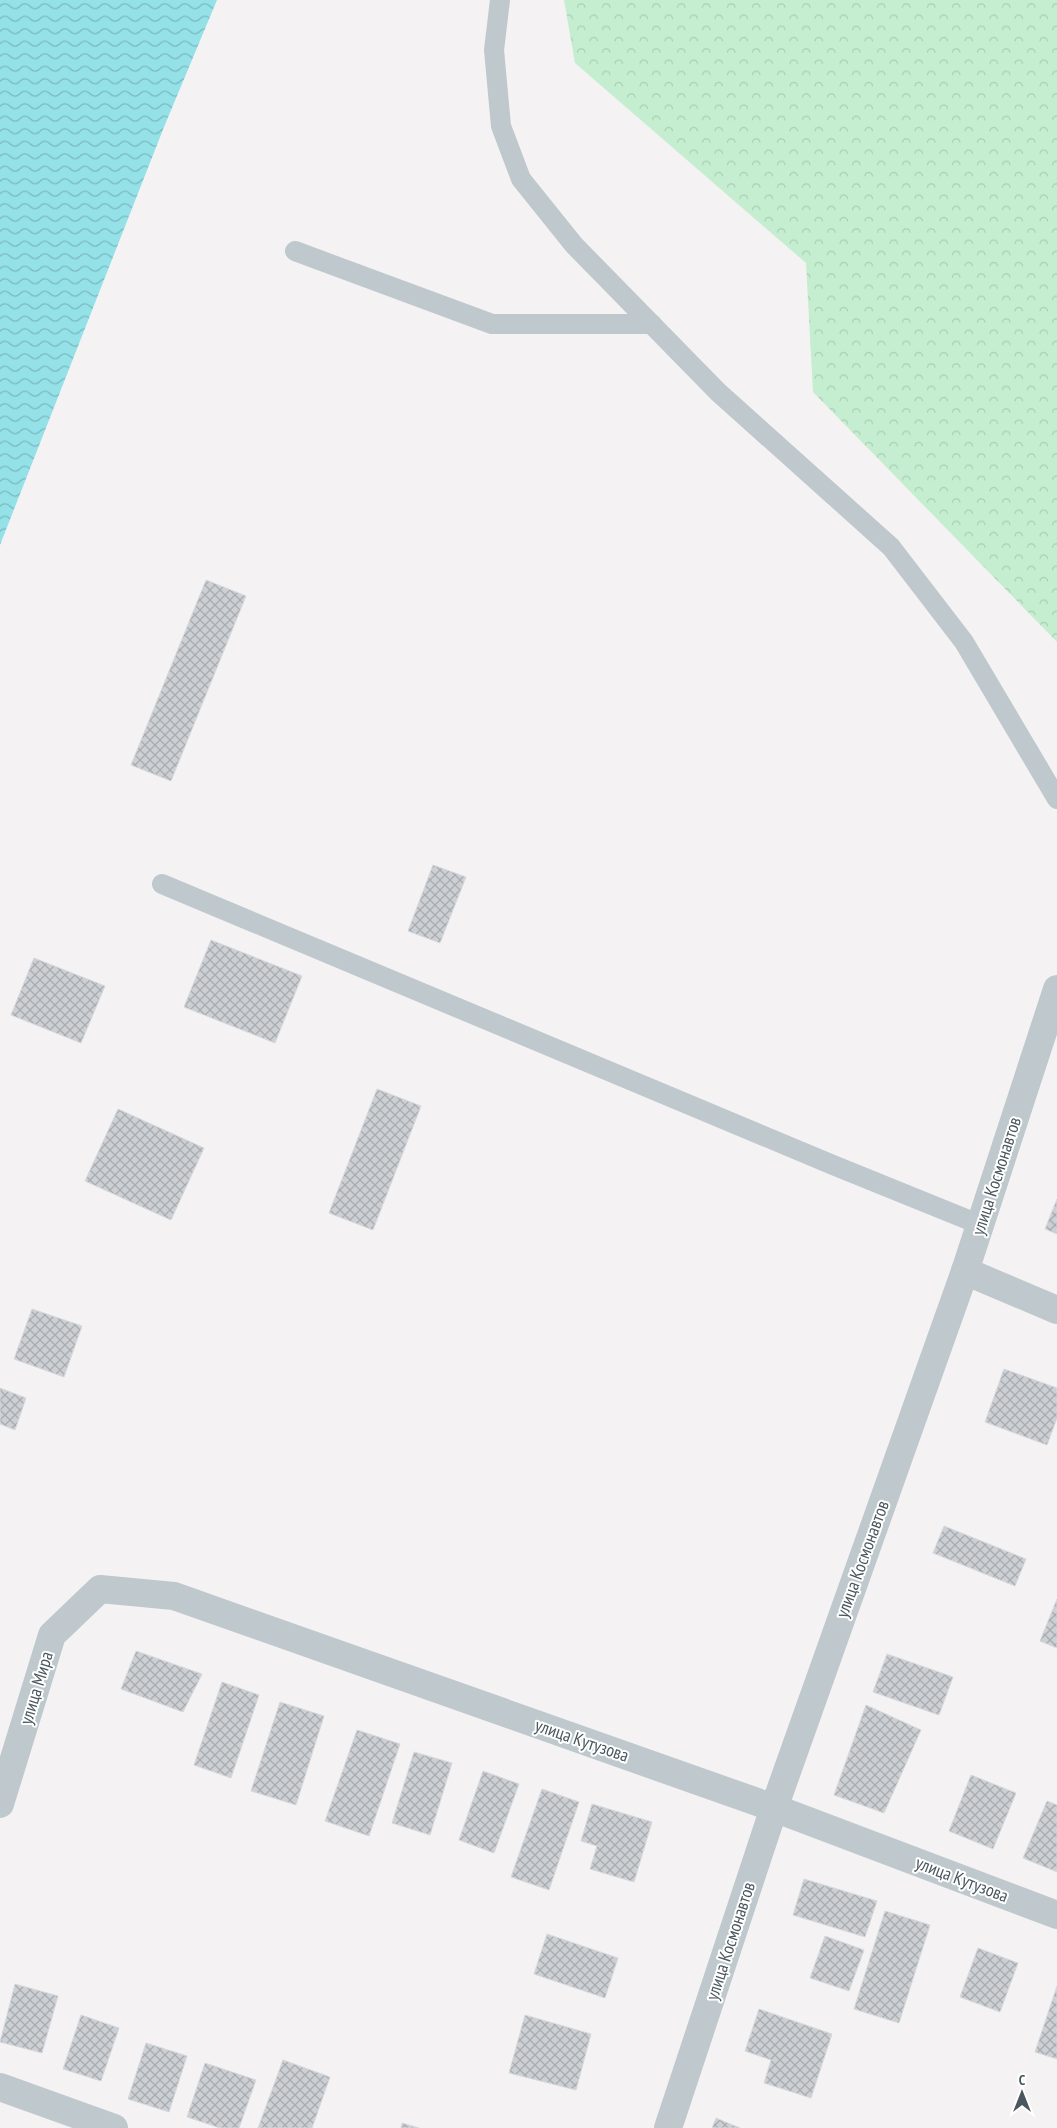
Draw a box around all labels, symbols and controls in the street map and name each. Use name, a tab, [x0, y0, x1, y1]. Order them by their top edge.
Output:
street label: улица Космонавтов	[966, 1114, 1026, 1238]
street label: улица Космонавтов	[830, 1497, 894, 1621]
street label: улица Мира	[14, 1649, 58, 1727]
street label: улица Кутузова	[532, 1713, 632, 1767]
street label: улица Кутузова	[912, 1851, 1012, 1907]
street label: улица Космонавтов	[700, 1879, 760, 2003]
north arrow	[997, 2068, 1047, 2118]
text: С	[1019, 2071, 1026, 2089]

